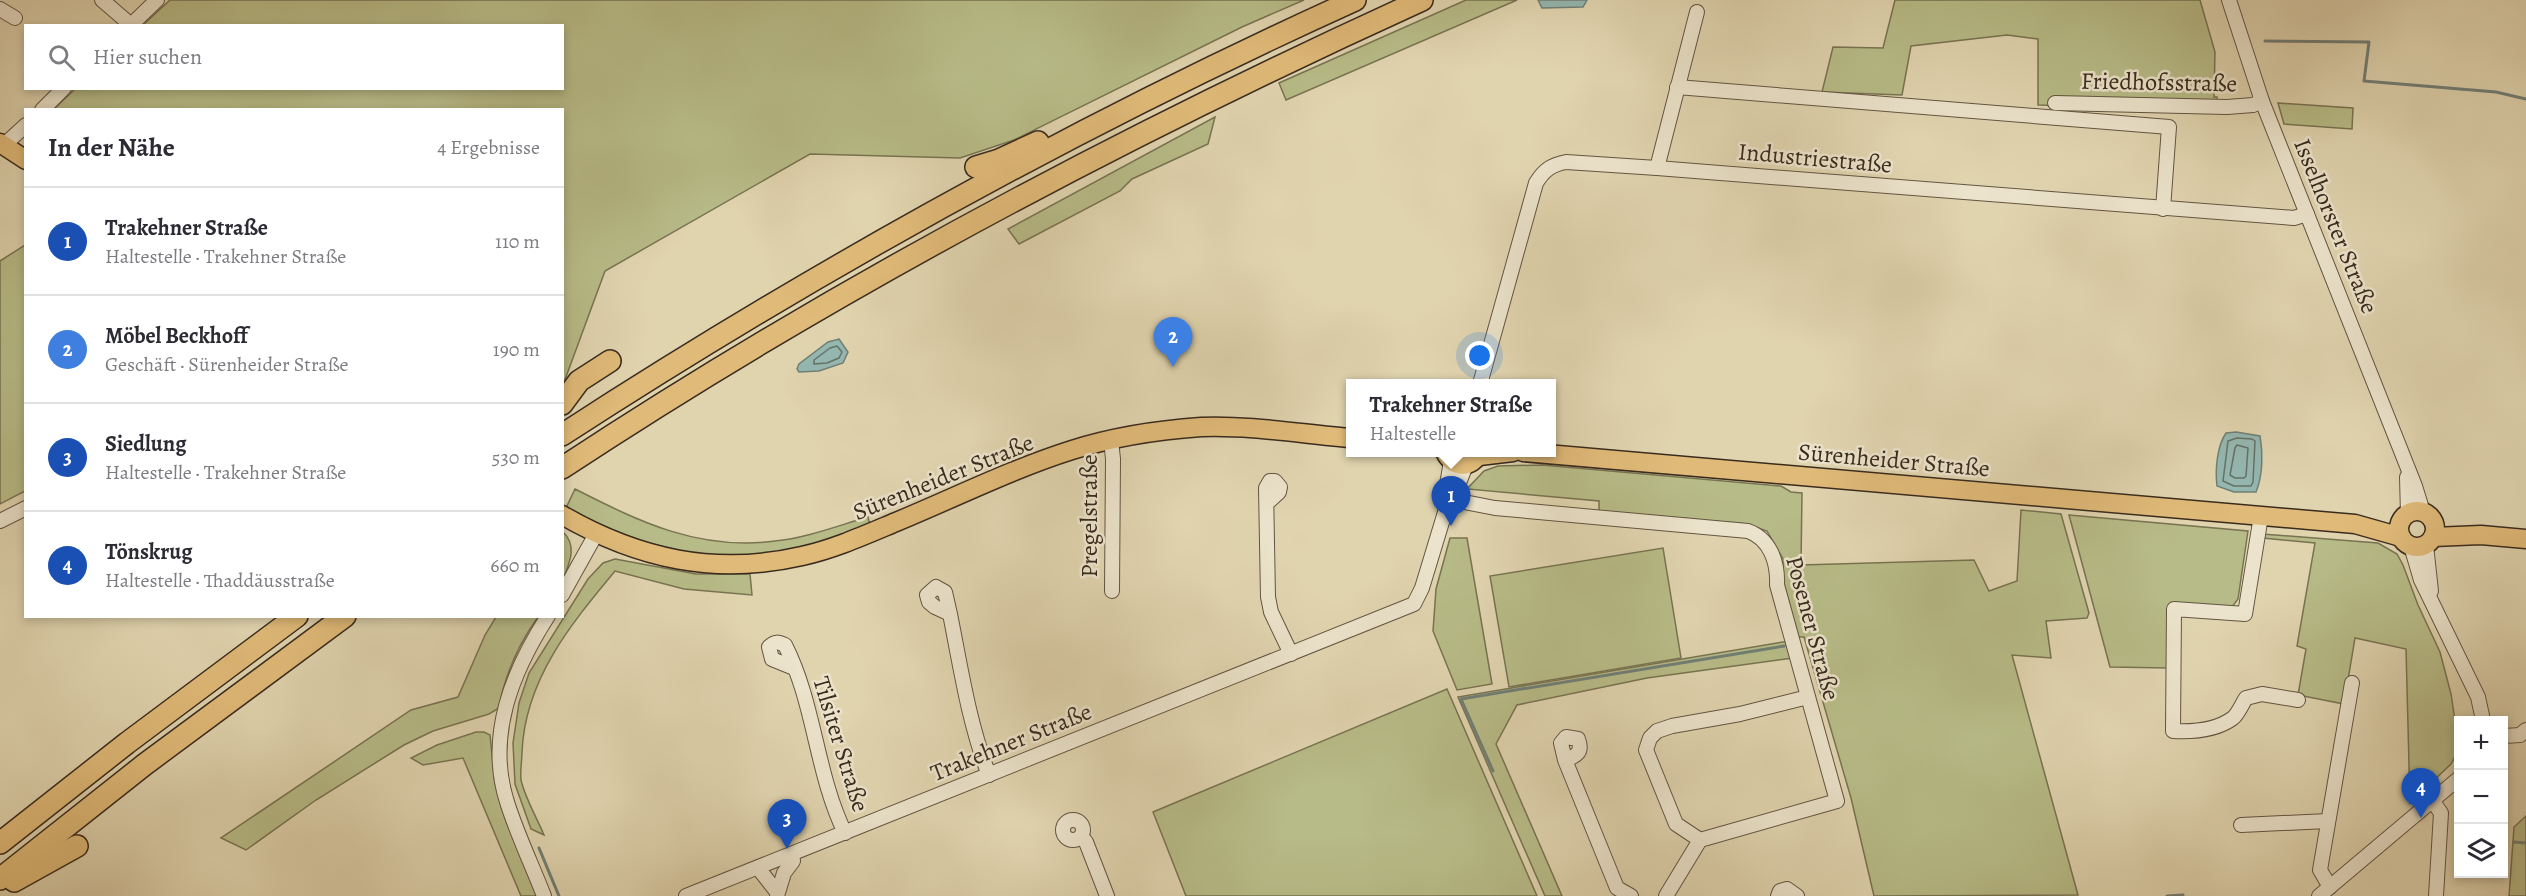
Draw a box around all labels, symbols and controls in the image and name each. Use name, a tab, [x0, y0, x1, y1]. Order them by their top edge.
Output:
search box	[24, 24, 564, 90]
icon: search	[45, 41, 78, 74]
text: Hier suchen	[93, 42, 202, 72]
street label: Friedhofsstraße	[2081, 65, 2237, 99]
text: In der Nähe	[48, 130, 175, 165]
text: 4 Ergebnisse	[437, 134, 540, 161]
street label: Isselhorster Straße	[2286, 134, 2386, 318]
street label: Industriestraße	[1737, 135, 1893, 181]
text: Trakehner Straße	[105, 213, 268, 243]
text: 1	[64, 228, 71, 255]
text: 110 m	[495, 228, 540, 255]
text: Haltestelle · Trakehner Straße	[105, 243, 346, 270]
pin: 2	[1154, 318, 1192, 367]
text: Möbel Beckhoff	[105, 321, 248, 351]
text: 2	[63, 336, 72, 363]
text: 190 m	[493, 336, 540, 363]
your location	[1465, 341, 1494, 370]
text: Geschäft · Sürenheider Straße	[105, 351, 348, 378]
popup	[1346, 379, 1556, 457]
text: Trakehner Straße	[1370, 390, 1532, 420]
text: Haltestelle	[1370, 420, 1456, 447]
street label: Sürenheider Straße	[848, 426, 1038, 528]
text: Siedlung	[105, 429, 186, 459]
street label: Sürenheider Straße	[1797, 436, 1991, 484]
text: 3	[63, 444, 72, 471]
text: 530 m	[492, 444, 540, 471]
street label: Pregelstraße	[1073, 454, 1105, 578]
text: Haltestelle · Trakehner Straße	[105, 459, 346, 486]
pin: 1	[1432, 476, 1470, 526]
text: Tönskrug	[105, 537, 193, 567]
text: 4	[63, 552, 72, 579]
text: 660 m	[490, 552, 540, 579]
street label: Posener Straße	[1778, 552, 1848, 704]
text: Haltestelle · Thaddäusstraße	[105, 567, 335, 594]
street label: Tilsiter Straße	[805, 672, 877, 816]
street label: Trakehner Straße	[926, 695, 1096, 789]
map controls	[2454, 716, 2508, 878]
button: +	[2454, 716, 2508, 770]
pin: 4	[2402, 768, 2440, 818]
button: −	[2454, 770, 2508, 824]
pin: 3	[768, 800, 806, 849]
button: layers	[2454, 824, 2508, 878]

